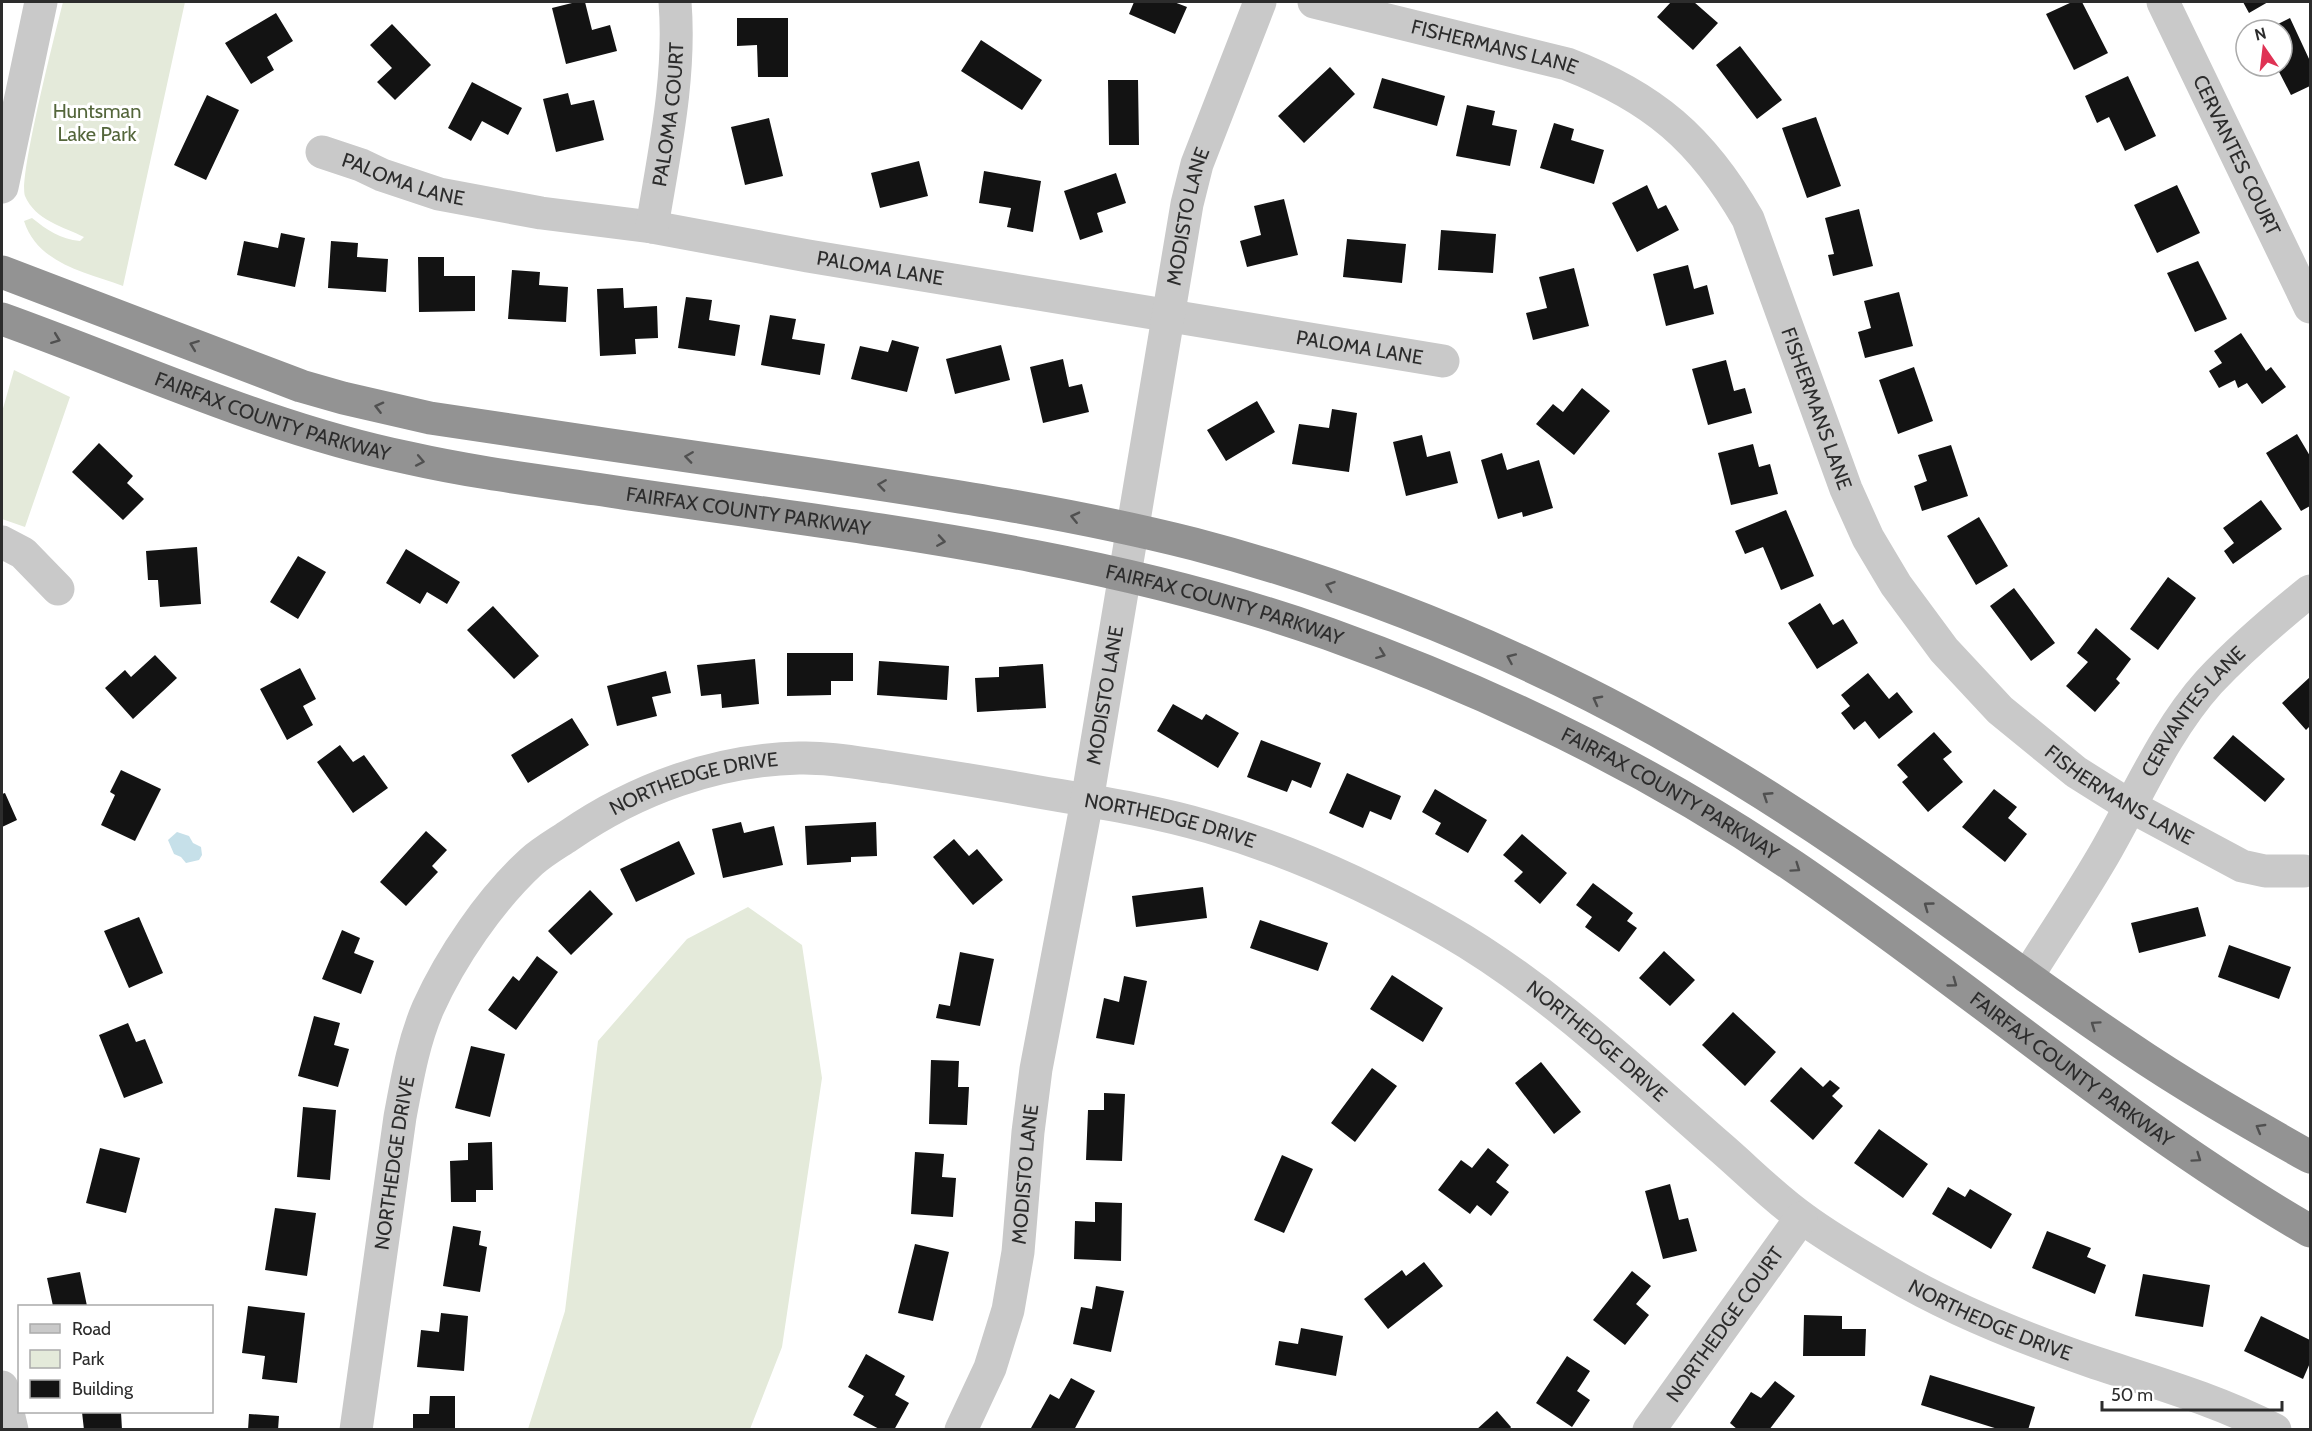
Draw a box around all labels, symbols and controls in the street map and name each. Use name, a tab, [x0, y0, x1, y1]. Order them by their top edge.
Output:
street label: FISHERMANS LANE	[1409, 14, 1582, 79]
north arrow	[2234, 18, 2294, 78]
text: N	[2253, 23, 2268, 45]
street label: PALOMA COURT	[647, 41, 688, 188]
street label: CERVANTES COURT	[2188, 71, 2286, 240]
park label: Huntsman Lake Park	[53, 99, 141, 146]
street label: MODISTO LANE	[1162, 144, 1214, 287]
street label: PALOMA LANE	[339, 148, 467, 211]
street label: PALOMA LANE	[815, 246, 946, 290]
street label: FISHERMANS LANE	[1776, 324, 1857, 493]
street label: PALOMA LANE	[1294, 325, 1425, 370]
one-way arrow	[51, 331, 61, 344]
one-way arrow	[189, 339, 200, 352]
street label: FAIRFAX COUNTY PARKWAY	[152, 367, 393, 466]
one-way arrow	[374, 401, 384, 414]
one-way arrow	[685, 451, 694, 463]
one-way arrow	[415, 454, 425, 467]
one-way arrow	[878, 479, 887, 491]
street label: FAIRFAX COUNTY PARKWAY	[624, 482, 873, 540]
one-way arrow	[1070, 512, 1080, 525]
one-way arrow	[936, 534, 945, 546]
street label: FAIRFAX COUNTY PARKWAY	[1103, 559, 1347, 650]
one-way arrow	[1325, 581, 1335, 594]
street label: MODISTO LANE	[1081, 624, 1128, 767]
street label: CERVANTES LANE	[2136, 641, 2250, 781]
one-way arrow	[1375, 647, 1386, 659]
one-way arrow	[1506, 653, 1517, 665]
one-way arrow	[1593, 696, 1604, 707]
street label: FAIRFAX COUNTY PARKWAY	[1558, 722, 1784, 865]
street label: FISHERMANS LANE	[2040, 740, 2198, 850]
street label: NORTHEDGE DRIVE	[605, 747, 779, 820]
street label: NORTHEDGE DRIVE	[1083, 788, 1259, 853]
one-way arrow	[1762, 793, 1773, 804]
one-way arrow	[1789, 861, 1800, 872]
one-way arrow	[1923, 902, 1934, 913]
street label: NORTHEDGE DRIVE	[1522, 975, 1672, 1106]
one-way arrow	[1947, 976, 1958, 987]
street label: FAIRFAX COUNTY PARKWAY	[1965, 987, 2179, 1152]
one-way arrow	[2090, 1021, 2101, 1032]
street label: NORTHEDGE DRIVE	[369, 1074, 420, 1251]
street label: MODISTO LANE	[1007, 1103, 1043, 1245]
one-way arrow	[2256, 1124, 2266, 1136]
one-way arrow	[2190, 1151, 2201, 1162]
street label: NORTHEDGE COURT	[1661, 1242, 1789, 1407]
street label: NORTHEDGE DRIVE	[1905, 1274, 2075, 1366]
legend	[18, 1305, 213, 1413]
text: Road	[72, 1318, 111, 1340]
text: Park	[72, 1348, 105, 1370]
scale bar	[2102, 1374, 2282, 1412]
text: Building	[72, 1378, 134, 1400]
text: 50 m	[2111, 1384, 2153, 1406]

